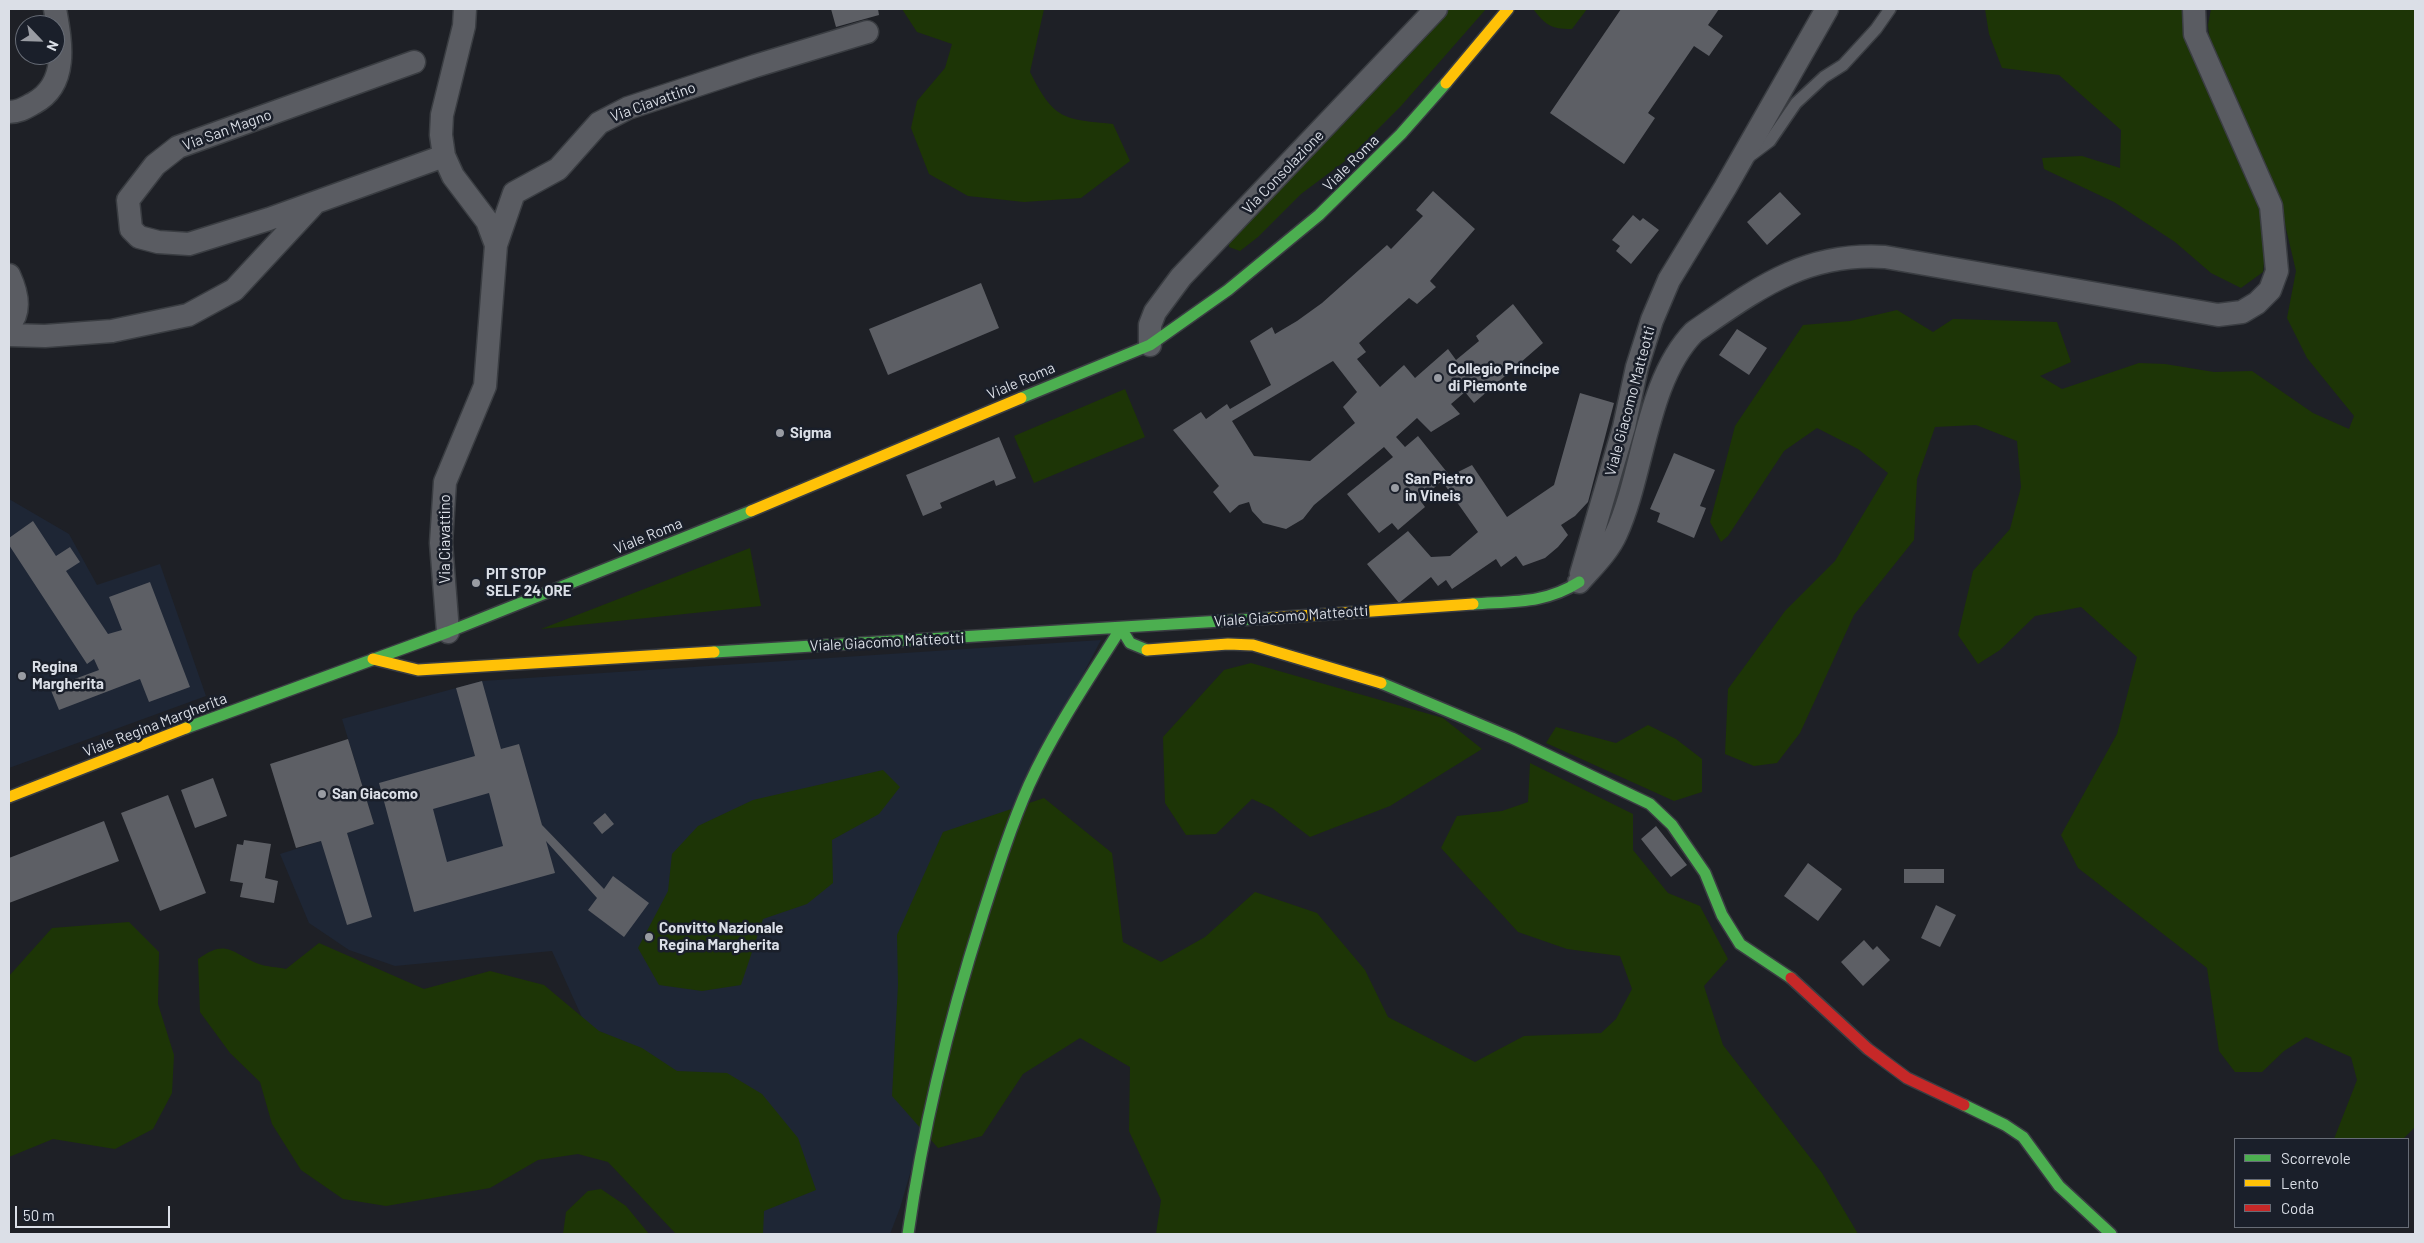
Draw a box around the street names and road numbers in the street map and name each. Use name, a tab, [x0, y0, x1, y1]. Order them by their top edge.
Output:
street label: Via Ciavattino	[608, 78, 698, 126]
street label: Via San Magno	[180, 106, 274, 154]
street label: Via Consolazione	[1238, 126, 1328, 218]
street label: Viale Roma	[1319, 131, 1383, 195]
street label: Viale Giacomo Matteotti	[1601, 324, 1659, 478]
street label: Viale Roma	[984, 359, 1058, 403]
street label: Via Ciavattino	[436, 494, 454, 584]
street label: Viale Roma	[611, 514, 685, 558]
street label: Viale Giacomo Matteotti	[1213, 602, 1369, 630]
street label: Viale Giacomo Matteotti	[809, 629, 965, 655]
street label: Viale Regina Margherita	[81, 689, 229, 761]

